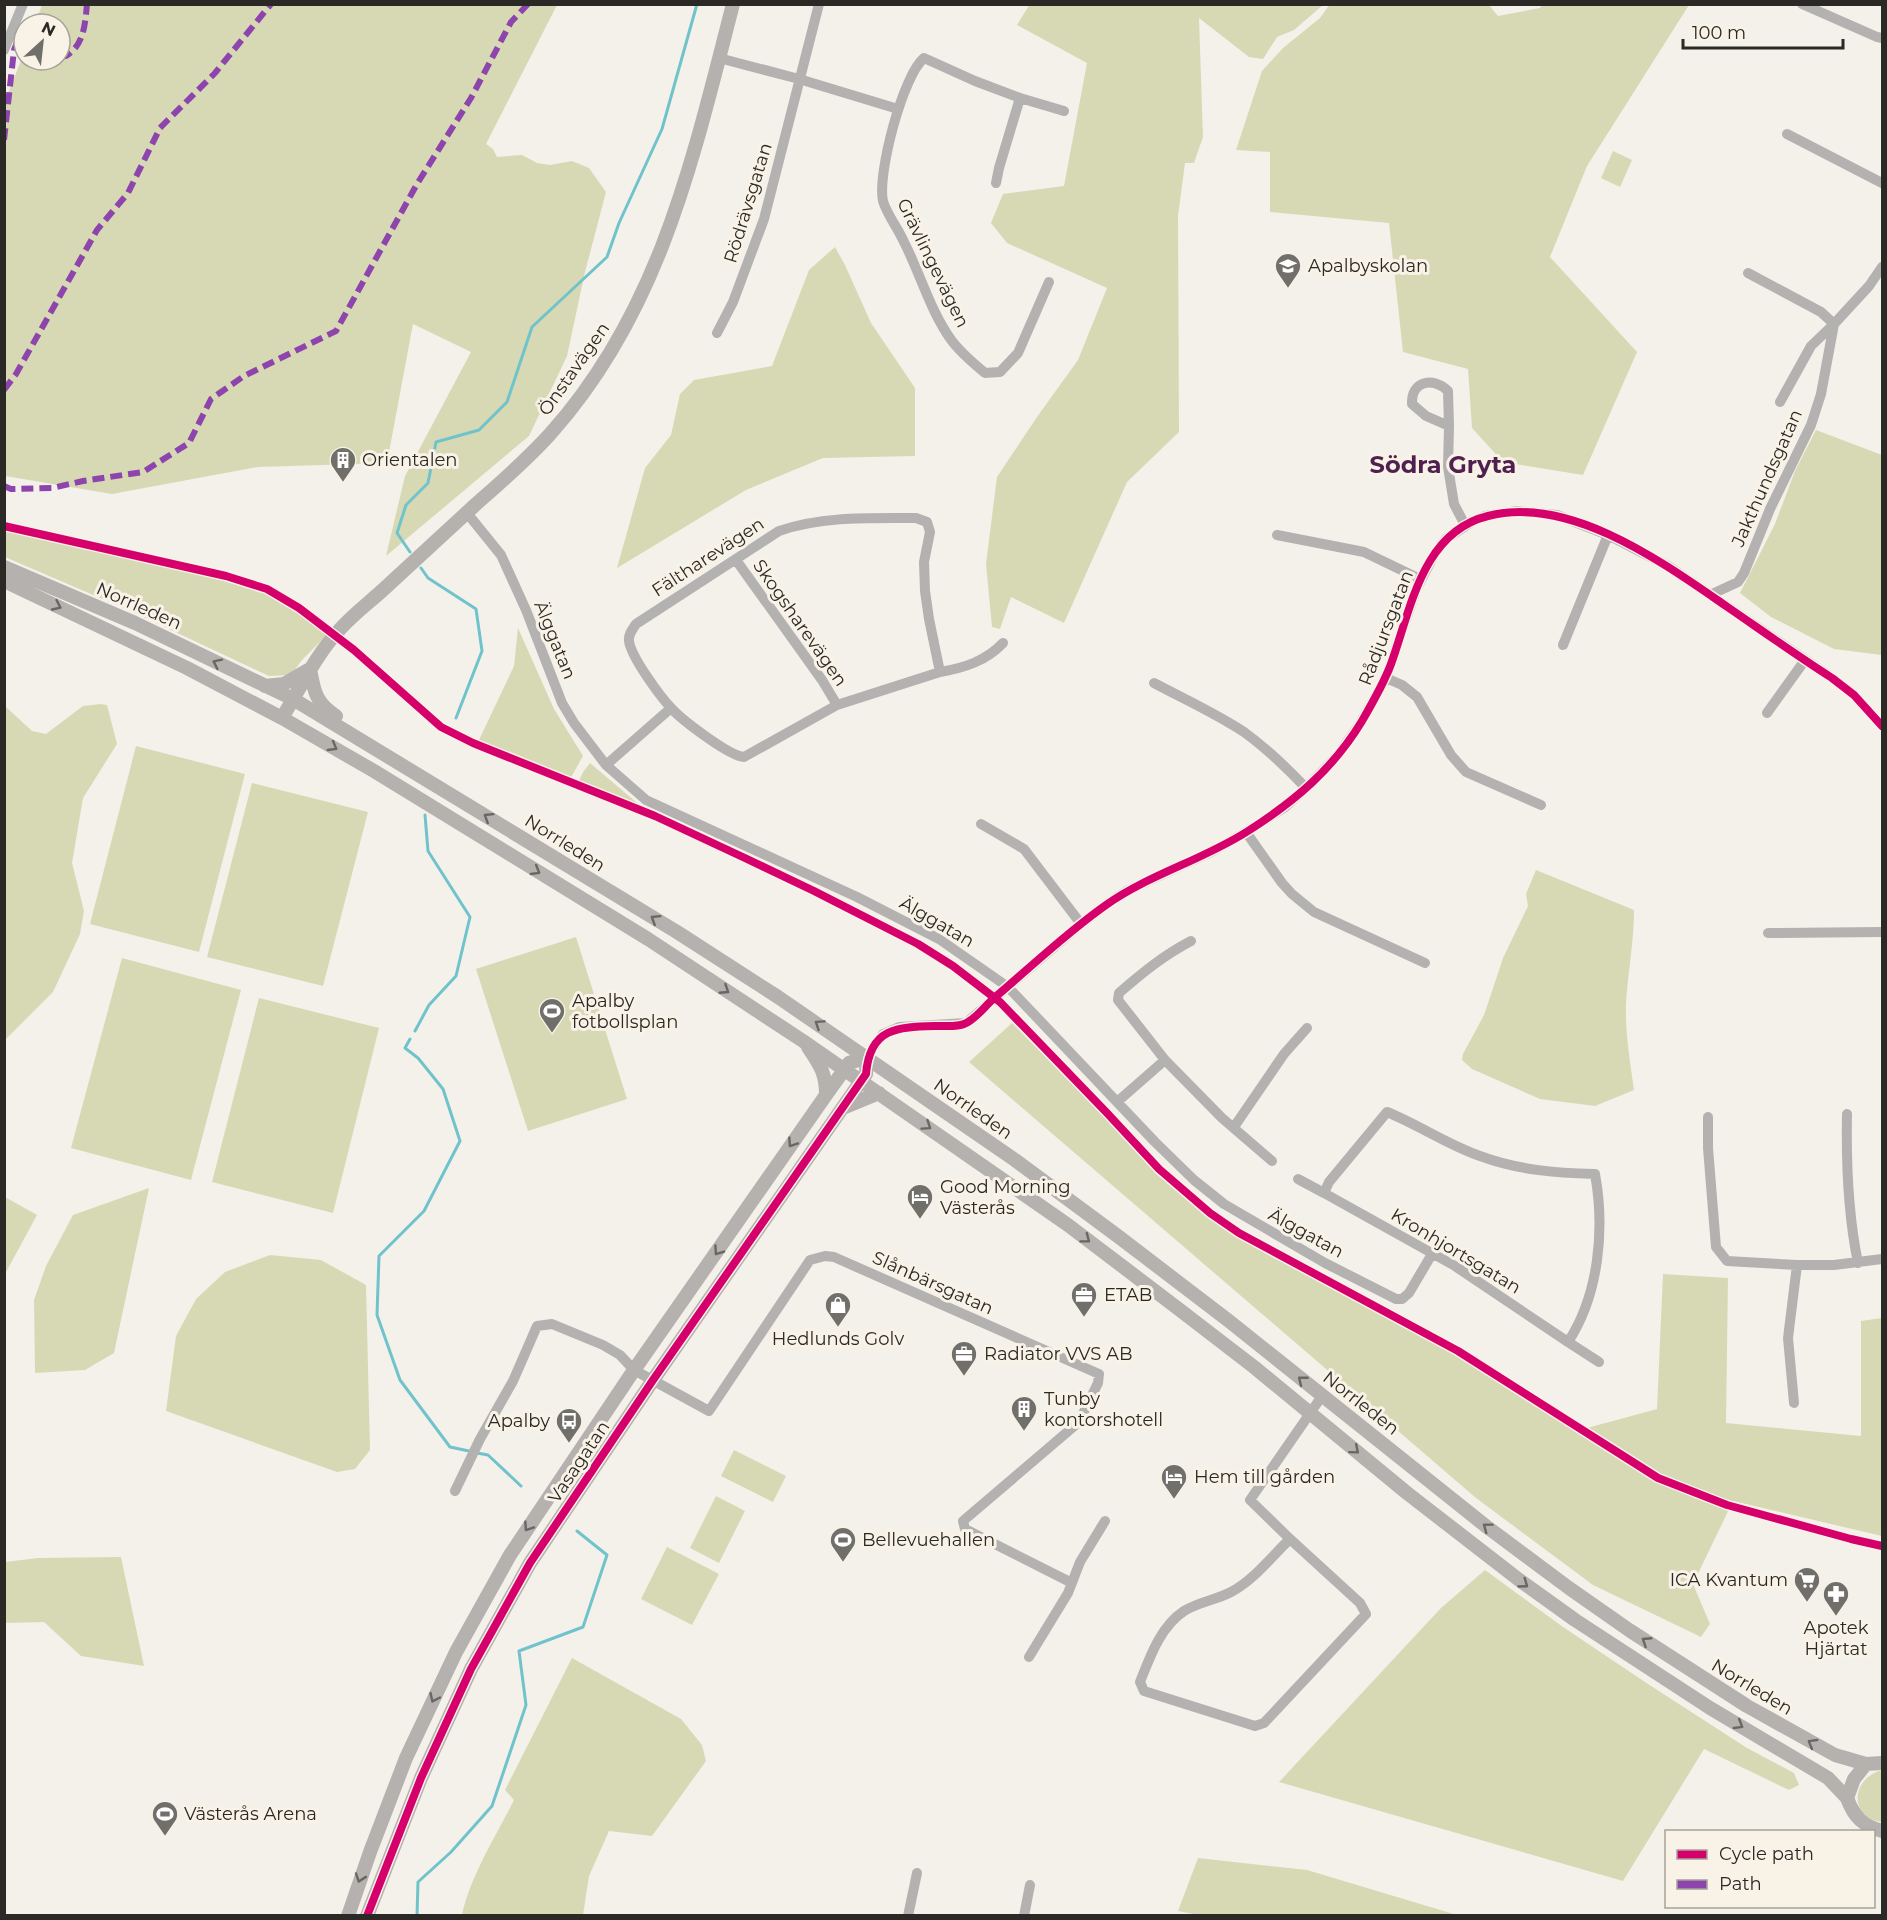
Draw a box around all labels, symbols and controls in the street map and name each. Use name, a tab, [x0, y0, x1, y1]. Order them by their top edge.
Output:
north arrow	[12, 12, 72, 72]
scale bar	[1683, 12, 1844, 50]
text: N	[39, 18, 59, 40]
text: 100 m	[1692, 22, 1746, 44]
street label: Rödrävsgatan	[719, 140, 777, 266]
street label: Grävlingevägen	[892, 195, 974, 331]
school or university icon: Apalbyskolan	[1273, 251, 1303, 289]
place label: Apalbyskolan	[1308, 255, 1428, 277]
street label: Önstavägen	[534, 318, 614, 420]
street label: Jakthundsgatan	[1726, 406, 1807, 551]
building icon: Orientalen	[328, 445, 358, 483]
place label: Orientalen	[362, 449, 458, 471]
district label: Södra Gryta	[1370, 450, 1516, 479]
street label: Fältharevägen	[648, 513, 768, 601]
street label: Skogsharevägen	[748, 555, 852, 691]
street label: Rådjursgatan	[1354, 567, 1418, 689]
street label: Norrleden	[93, 577, 185, 635]
street label: Älggatan	[529, 598, 581, 682]
one-way arrow	[51, 599, 62, 611]
one-way arrow	[212, 658, 223, 670]
one-way arrow	[327, 740, 337, 752]
street label: Norrleden	[521, 810, 609, 876]
one-way arrow	[484, 813, 494, 825]
one-way arrow	[530, 864, 540, 875]
street label: Älggatan	[896, 892, 978, 952]
one-way arrow	[651, 915, 661, 927]
one-way arrow	[719, 983, 730, 994]
place label: Apalby fotbollsplan	[572, 990, 678, 1033]
sports icon: Apalby fotbollsplan	[537, 996, 567, 1034]
one-way arrow	[814, 1020, 825, 1031]
street label: Norrleden	[929, 1074, 1017, 1144]
one-way arrow	[920, 1119, 931, 1130]
one-way arrow	[788, 1137, 799, 1148]
place label: Good Morning Västerås	[940, 1176, 1070, 1219]
hotel icon: Good Morning Västerås	[905, 1182, 935, 1220]
street label: Älggatan	[1264, 1203, 1348, 1263]
street label: Kronhjortsgatan	[1387, 1204, 1525, 1298]
one-way arrow	[1079, 1232, 1090, 1243]
one-way arrow	[714, 1244, 725, 1255]
street label: Slånbärsgatan	[869, 1246, 997, 1320]
office icon: ETAB	[1069, 1280, 1099, 1318]
place label: ETAB	[1104, 1284, 1152, 1306]
shop icon: Hedlunds Golv	[823, 1290, 853, 1328]
place label: Hedlunds Golv	[772, 1328, 904, 1350]
office icon: Radiator VVS AB	[949, 1339, 979, 1377]
place label: Radiator VVS AB	[984, 1343, 1133, 1365]
street label: Norrleden	[1318, 1366, 1404, 1440]
one-way arrow	[1298, 1376, 1309, 1387]
place label: Tunby kontorshotell	[1044, 1388, 1163, 1431]
building icon: Tunby kontorshotell	[1009, 1394, 1039, 1432]
bus stop icon: Apalby	[554, 1406, 584, 1444]
place label: Apalby	[488, 1410, 550, 1432]
street label: Vasagatan	[544, 1417, 614, 1507]
one-way arrow	[1348, 1443, 1359, 1454]
hotel icon: Hem till gården	[1159, 1462, 1189, 1500]
place label: Hem till gården	[1194, 1466, 1335, 1488]
one-way arrow	[524, 1521, 535, 1532]
one-way arrow	[1483, 1524, 1494, 1535]
sports icon: Bellevuehallen	[828, 1525, 858, 1563]
place label: Bellevuehallen	[862, 1529, 995, 1551]
supermarket icon: ICA Kvantum	[1792, 1565, 1822, 1603]
place label: ICA Kvantum	[1670, 1569, 1788, 1591]
one-way arrow	[1518, 1577, 1529, 1588]
pharmacy icon: Apotek Hjärtat	[1821, 1579, 1851, 1617]
place label: Apotek Hjärtat	[1804, 1617, 1869, 1660]
one-way arrow	[1642, 1637, 1653, 1648]
street label: Norrleden	[1707, 1654, 1797, 1720]
one-way arrow	[430, 1692, 442, 1703]
one-way arrow	[1733, 1718, 1743, 1730]
one-way arrow	[1808, 1739, 1818, 1750]
sports icon: Västerås Arena	[150, 1799, 180, 1837]
place label: Västerås Arena	[184, 1803, 317, 1825]
legend	[1665, 1830, 1875, 1908]
text: Cycle path	[1719, 1843, 1814, 1865]
one-way arrow	[355, 1872, 368, 1883]
text: Path	[1719, 1873, 1762, 1895]

